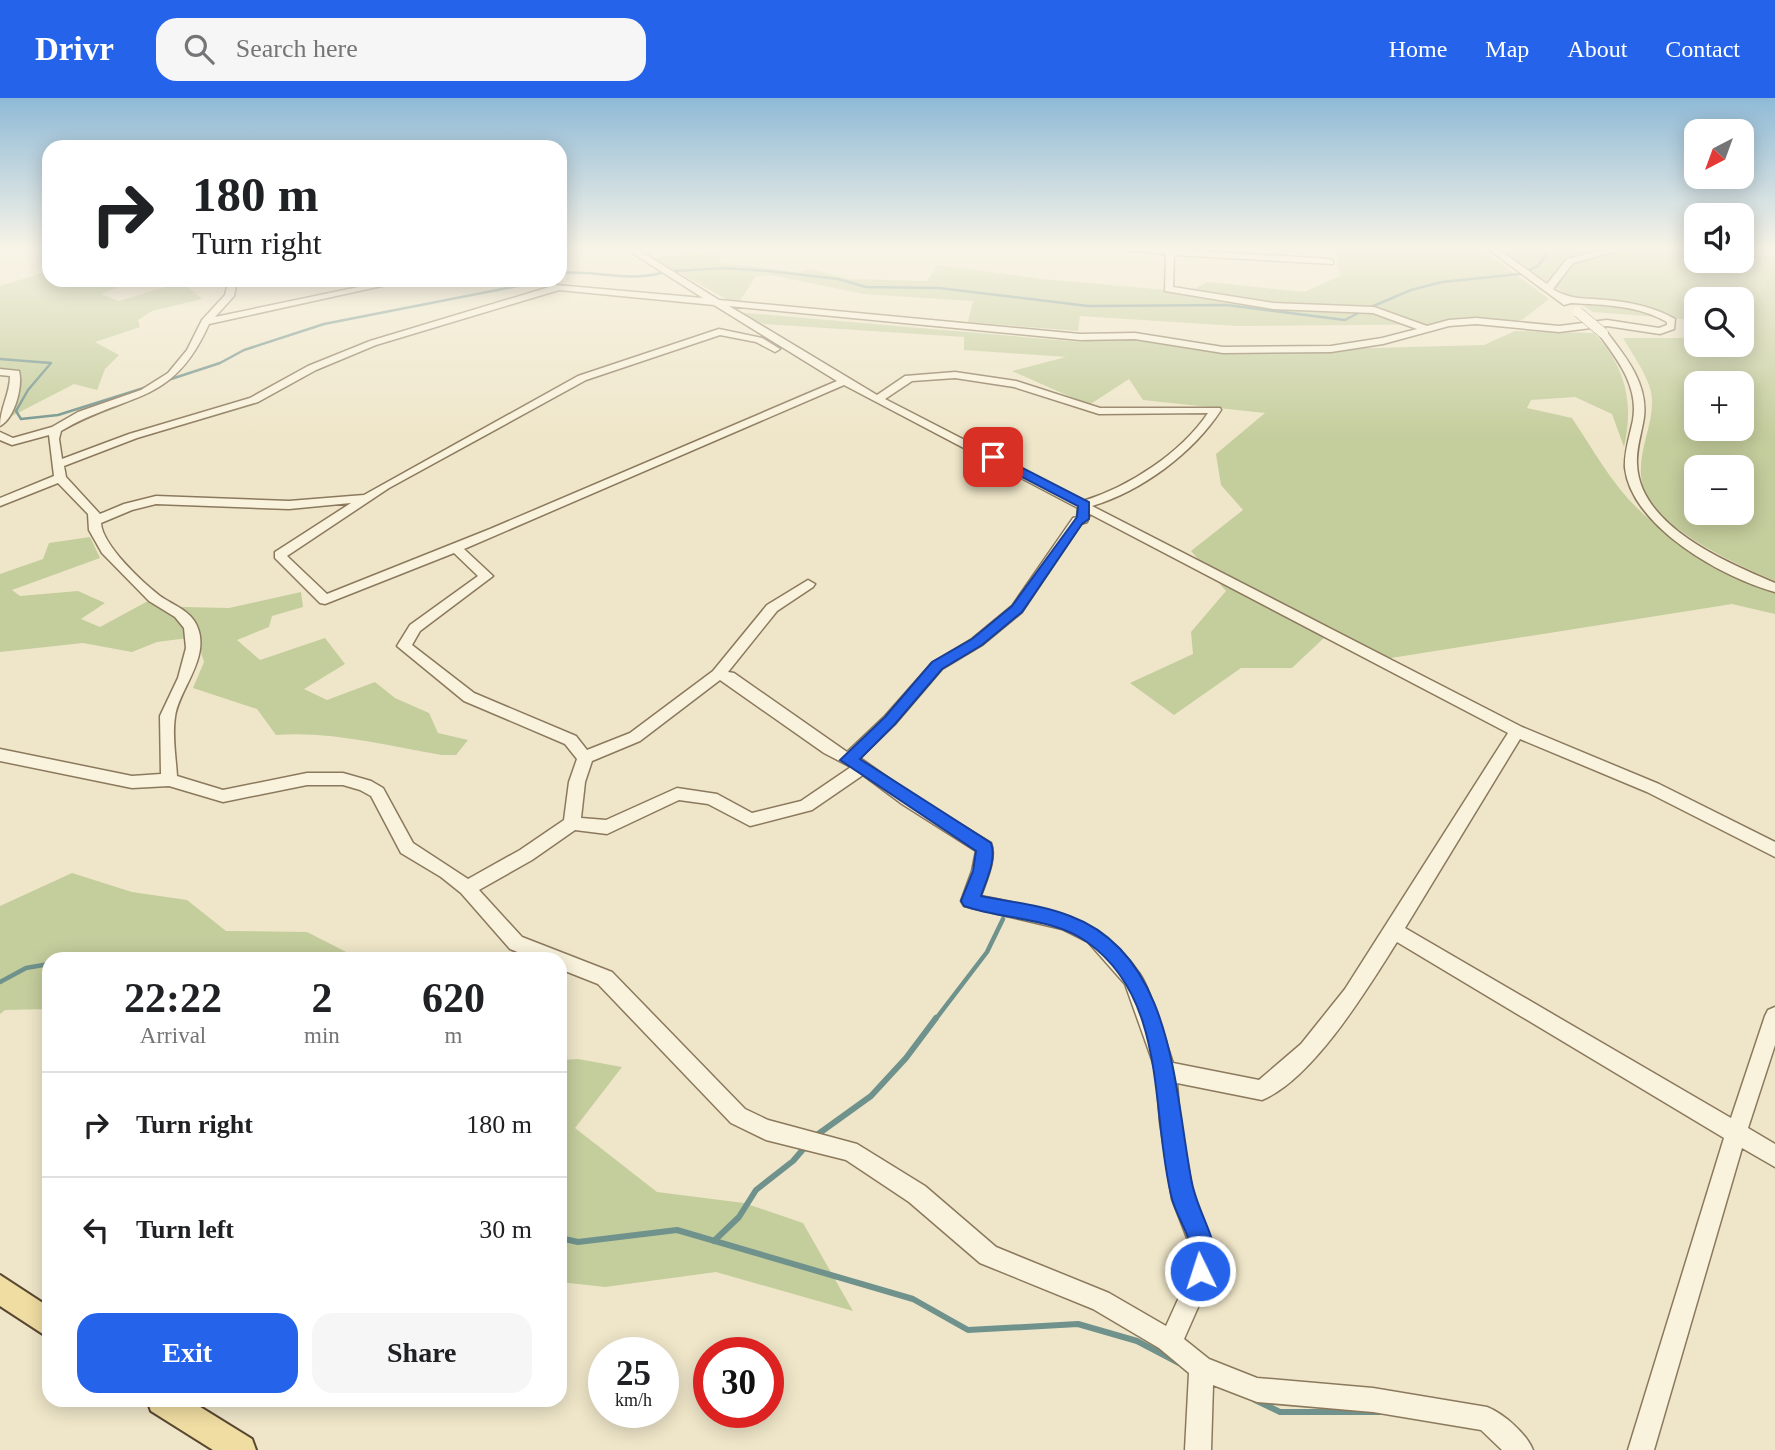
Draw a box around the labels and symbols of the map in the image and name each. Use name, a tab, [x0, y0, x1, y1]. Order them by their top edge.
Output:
north arrow	[1684, 119, 1754, 189]
pin	[963, 427, 1023, 487]
position arrow	[1163, 1234, 1237, 1308]
speed limit sign: 30	[693, 1337, 784, 1428]

